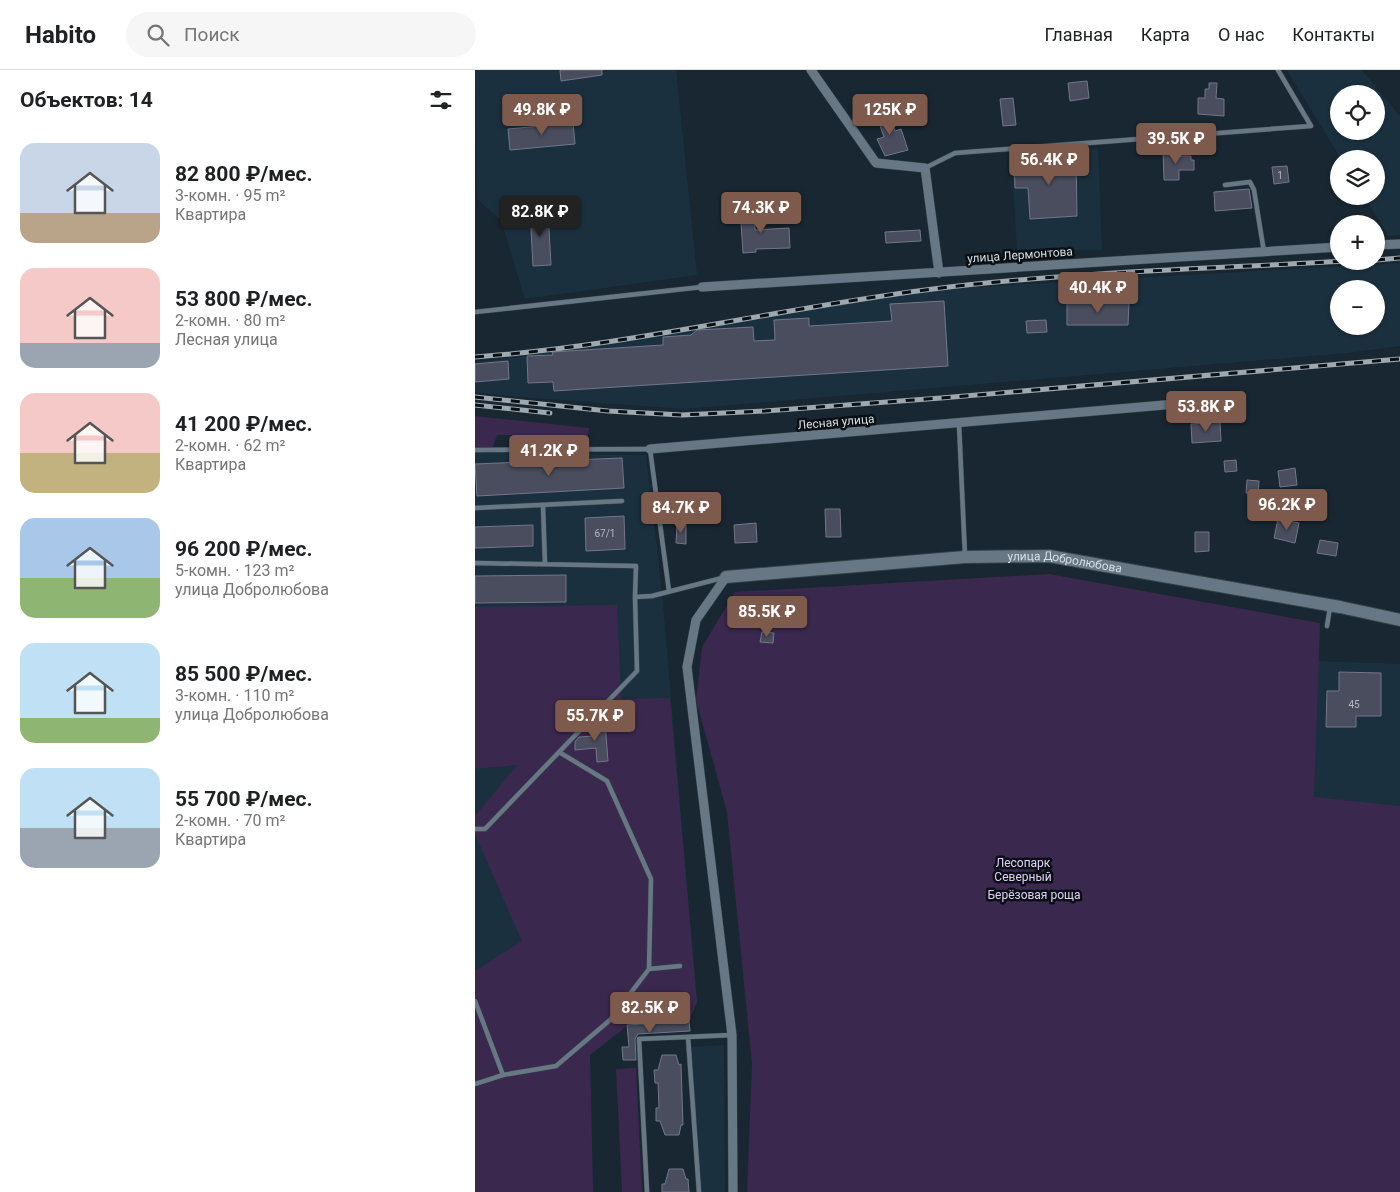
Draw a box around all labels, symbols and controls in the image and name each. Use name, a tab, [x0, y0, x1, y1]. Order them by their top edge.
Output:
search box	[126, 12, 476, 57]
text: Habito	[25, 21, 96, 49]
icon: search	[144, 21, 172, 49]
text: Поиск	[184, 23, 240, 46]
text: Главная	[1044, 24, 1113, 45]
text: Карта	[1141, 24, 1190, 45]
text: О нас	[1218, 24, 1264, 45]
text: Контакты	[1292, 24, 1375, 45]
map controls	[1330, 85, 1385, 335]
button: locate	[1330, 85, 1385, 140]
icon: filters	[427, 86, 455, 114]
text: Объектов: 14	[20, 88, 153, 112]
pin: 49.8K ₽	[496, 93, 588, 136]
pin: 125K ₽	[849, 93, 931, 136]
text: 49.8K ₽	[513, 100, 571, 119]
text: 125K ₽	[864, 100, 916, 119]
pin: 39.5K ₽	[1130, 122, 1222, 165]
text: 39.5K ₽	[1147, 129, 1205, 148]
pin: 56.4K ₽	[1003, 144, 1095, 186]
text: 56.4K ₽	[1020, 150, 1078, 169]
button: layers	[1330, 150, 1385, 205]
text: 82 800 ₽/мес.	[175, 162, 313, 186]
icon: home	[60, 163, 120, 223]
house number: 1	[1277, 170, 1283, 181]
text: 3-комн. · 95 m²	[175, 186, 285, 205]
pin: 74.3K ₽	[715, 191, 807, 234]
pin: 82.8K ₽	[494, 196, 586, 238]
text: 74.3K ₽	[732, 198, 790, 217]
text: 82.8K ₽	[511, 202, 569, 221]
text: Квартира	[175, 205, 246, 224]
button: +	[1330, 215, 1385, 270]
street label: улица Лермонтова	[967, 244, 1073, 266]
pin: 40.4K ₽	[1052, 272, 1144, 314]
text: 40.4K ₽	[1069, 278, 1127, 297]
button: −	[1330, 280, 1385, 335]
text: 53 800 ₽/мес.	[175, 287, 313, 311]
icon: home	[60, 288, 120, 348]
text: 2-комн. · 80 m²	[175, 311, 285, 330]
text: Лесная улица	[175, 330, 278, 349]
pin: 53.8K ₽	[1160, 390, 1252, 433]
text: 53.8K ₽	[1177, 397, 1235, 416]
text: 41 200 ₽/мес.	[175, 412, 313, 436]
street label: Лесная улица	[797, 412, 875, 432]
icon: home	[60, 413, 120, 473]
pin: 41.2K ₽	[503, 434, 595, 477]
text: 2-комн. · 62 m²	[175, 436, 285, 455]
text: 41.2K ₽	[520, 441, 578, 460]
text: Квартира	[175, 455, 246, 474]
pin: 96.2K ₽	[1241, 488, 1333, 531]
pin: 84.7K ₽	[635, 492, 727, 534]
text: 96.2K ₽	[1258, 495, 1316, 514]
text: 84.7K ₽	[652, 498, 710, 517]
house number: 67/1	[595, 528, 616, 539]
text: 96 200 ₽/мес.	[175, 537, 313, 561]
icon: home	[60, 538, 120, 598]
street label: улица Добролюбова	[1007, 549, 1123, 576]
text: 5-комн. · 123 m²	[175, 561, 294, 580]
text: улица Добролюбова	[175, 580, 329, 599]
pin: 85.5K ₽	[721, 596, 813, 638]
text: 85.5K ₽	[738, 602, 796, 621]
text: 85 500 ₽/мес.	[175, 662, 313, 686]
icon: home	[60, 663, 120, 723]
text: 3-комн. · 110 m²	[175, 686, 294, 705]
house number: 45	[1348, 699, 1360, 710]
pin: 55.7K ₽	[549, 700, 641, 742]
text: улица Добролюбова	[175, 705, 329, 724]
text: 55.7K ₽	[566, 706, 624, 725]
text: 55 700 ₽/мес.	[175, 787, 313, 811]
icon: home	[60, 788, 120, 848]
text: 2-комн. · 70 m²	[175, 811, 285, 830]
text: Квартира	[175, 830, 246, 849]
park label: Лесопарк Северный	[994, 856, 1052, 884]
park label: Берёзовая роща	[988, 888, 1080, 902]
pin: 82.5K ₽	[604, 992, 696, 1034]
text: 82.5K ₽	[621, 998, 679, 1017]

